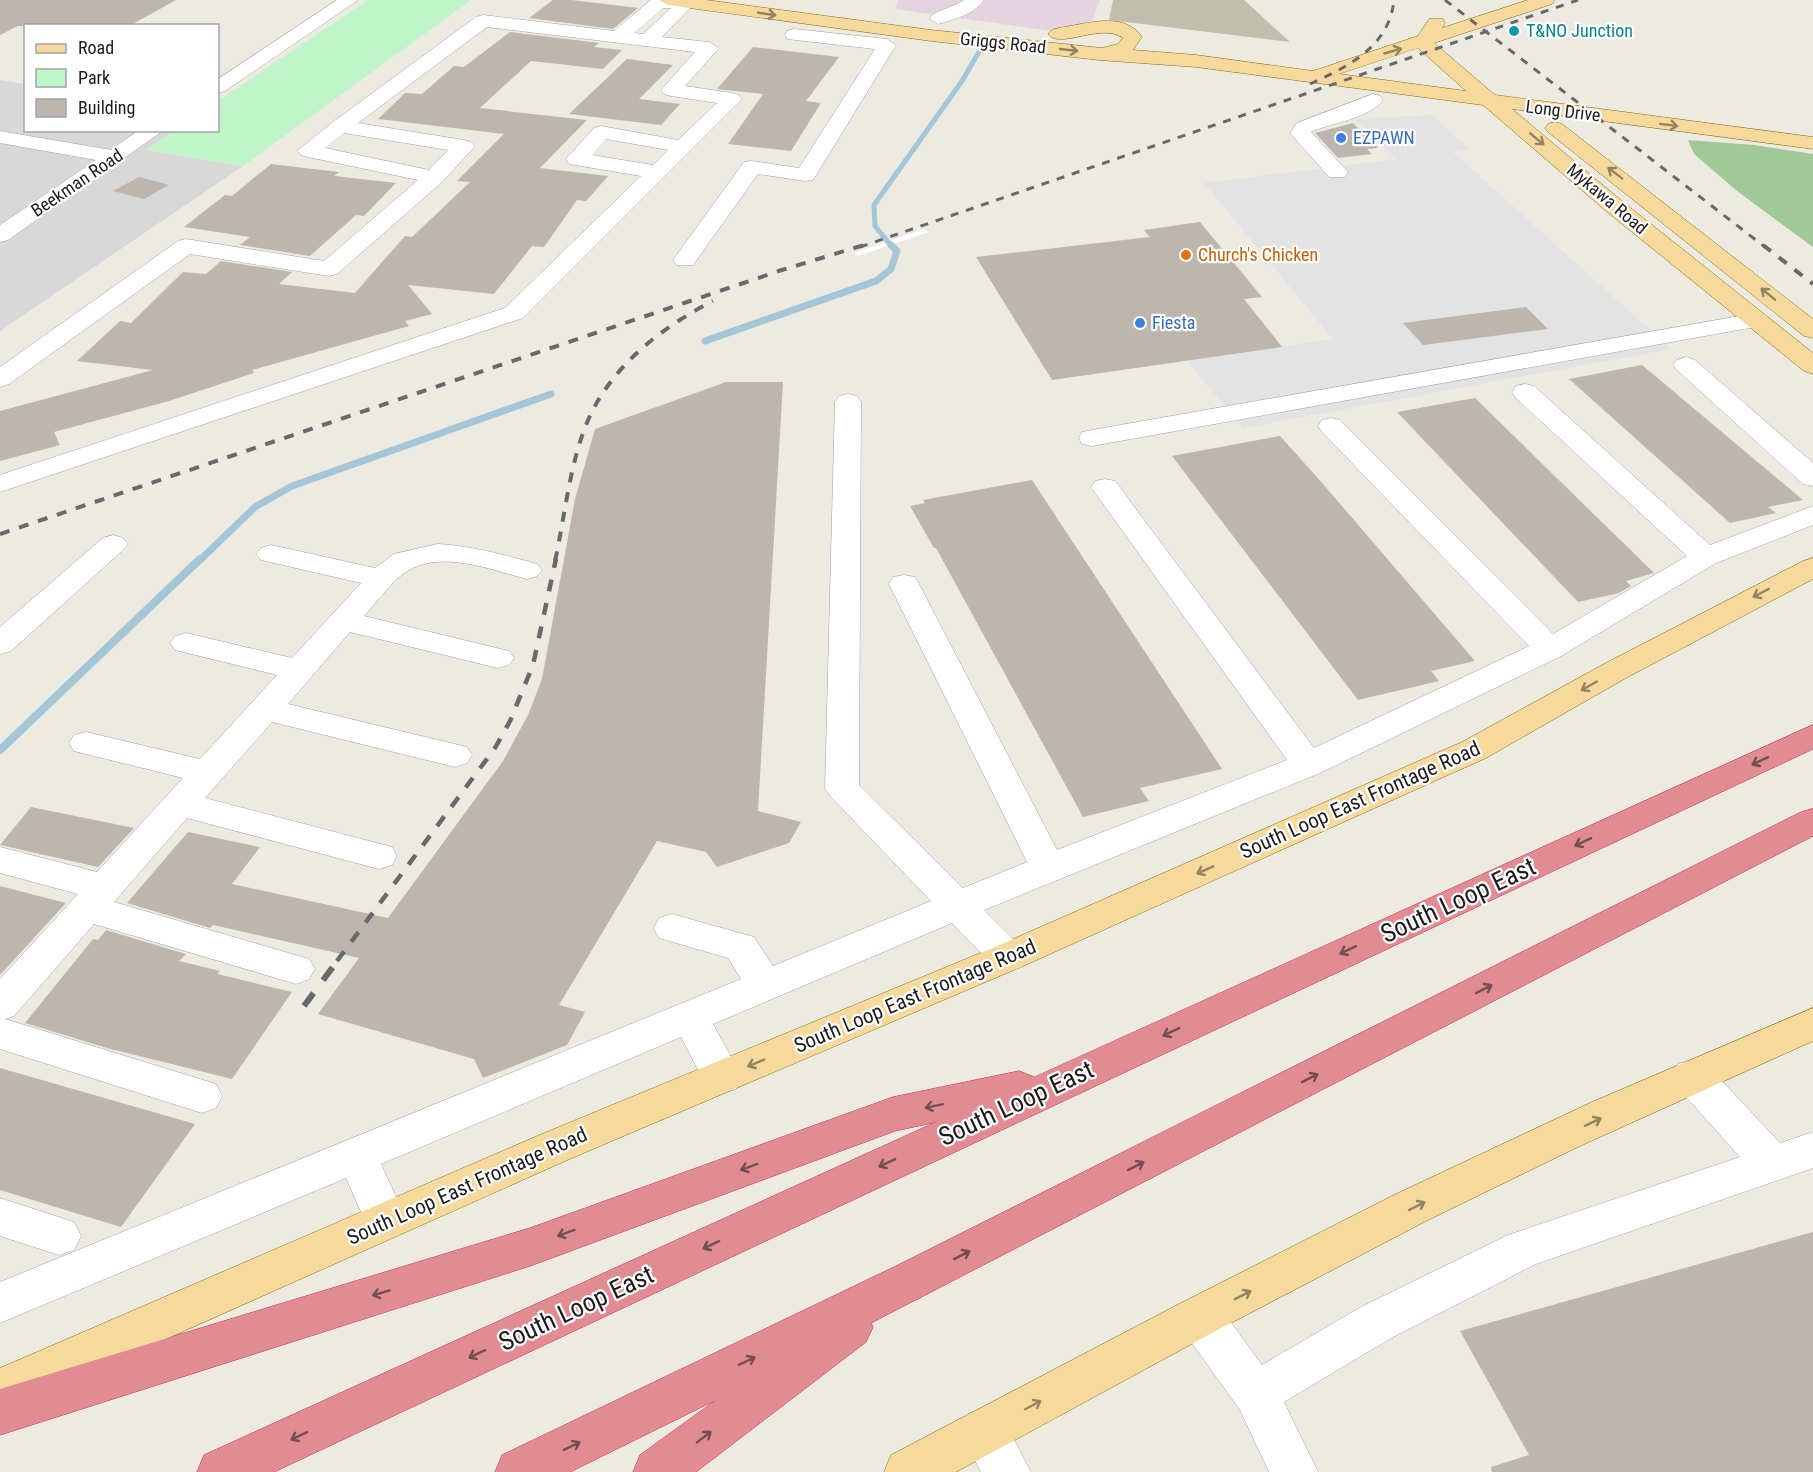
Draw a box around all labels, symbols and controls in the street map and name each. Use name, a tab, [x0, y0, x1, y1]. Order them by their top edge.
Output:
one-way arrow	[757, 9, 777, 20]
place label: T&NO Junction	[1526, 20, 1633, 41]
legend	[24, 24, 219, 132]
marker: T&NO Junction	[1507, 24, 1521, 38]
street label: Griggs Road	[959, 28, 1047, 57]
text: Road	[78, 37, 114, 58]
one-way arrow	[1059, 45, 1079, 56]
one-way arrow	[1384, 45, 1403, 56]
text: Park	[78, 67, 110, 88]
street label: Long Drive	[1524, 95, 1602, 126]
text: Building	[78, 97, 135, 118]
one-way arrow	[1659, 119, 1679, 130]
place label: EZPAWN	[1353, 127, 1415, 148]
marker: EZPAWN	[1334, 131, 1348, 145]
one-way arrow	[1529, 133, 1545, 146]
street label: Beekman Road	[27, 144, 127, 221]
street label: Mykawa Road	[1563, 159, 1652, 238]
one-way arrow	[1607, 167, 1623, 180]
place label: Church's Chicken	[1198, 244, 1318, 265]
marker: Church's Chicken	[1179, 248, 1193, 262]
one-way arrow	[1760, 288, 1776, 301]
place label: Fiesta	[1152, 312, 1195, 333]
marker: Fiesta	[1133, 316, 1147, 330]
one-way arrow	[1753, 587, 1770, 599]
one-way arrow	[1581, 680, 1598, 692]
street label: South Loop East Frontage Road	[1236, 736, 1484, 864]
one-way arrow	[1751, 755, 1769, 767]
one-way arrow	[1574, 837, 1592, 849]
street label: South Loop East	[1376, 851, 1540, 949]
one-way arrow	[1197, 864, 1215, 876]
street label: South Loop East Frontage Road	[791, 934, 1039, 1058]
one-way arrow	[1340, 945, 1358, 957]
one-way arrow	[1474, 983, 1492, 994]
one-way arrow	[1163, 1026, 1181, 1038]
street label: South Loop East	[934, 1054, 1098, 1152]
one-way arrow	[747, 1058, 766, 1069]
one-way arrow	[1301, 1071, 1319, 1083]
one-way arrow	[925, 1101, 945, 1112]
one-way arrow	[1583, 1115, 1601, 1127]
street label: South Loop East Frontage Road	[343, 1122, 591, 1250]
one-way arrow	[879, 1158, 897, 1170]
one-way arrow	[1127, 1160, 1144, 1172]
one-way arrow	[741, 1162, 759, 1173]
one-way arrow	[1407, 1200, 1425, 1211]
one-way arrow	[557, 1229, 576, 1240]
one-way arrow	[702, 1240, 720, 1252]
one-way arrow	[953, 1248, 971, 1260]
street label: South Loop East	[494, 1259, 658, 1357]
one-way arrow	[372, 1288, 391, 1299]
one-way arrow	[1234, 1289, 1251, 1301]
one-way arrow	[468, 1349, 486, 1360]
one-way arrow	[738, 1354, 756, 1366]
one-way arrow	[1024, 1399, 1042, 1410]
one-way arrow	[291, 1430, 309, 1442]
one-way arrow	[695, 1430, 711, 1443]
one-way arrow	[562, 1440, 580, 1452]

